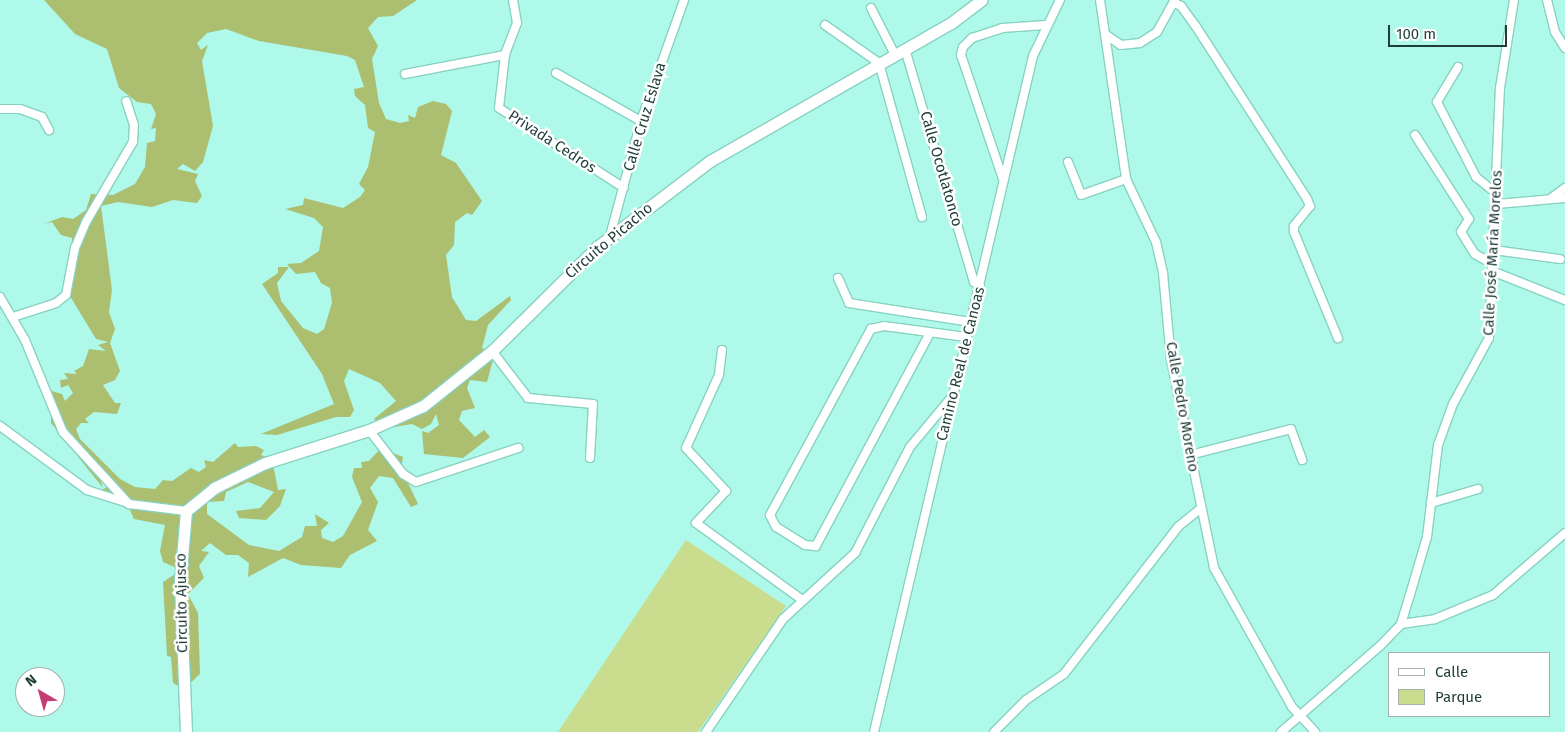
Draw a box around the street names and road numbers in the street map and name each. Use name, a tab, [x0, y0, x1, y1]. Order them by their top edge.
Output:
street label: Calle Cruz Eslava	[620, 60, 670, 174]
street label: Privada Cedros	[505, 107, 599, 177]
street label: Calle Ocotlatonco	[916, 109, 966, 229]
street label: Calle José María Morelos	[1480, 170, 1506, 336]
street label: Circuito Picacho	[562, 199, 656, 283]
street label: Camino Real de Canoas	[933, 285, 989, 443]
street label: Calle Pedro Moreno	[1162, 340, 1202, 474]
street label: Circuito Ajusco	[172, 553, 192, 653]

